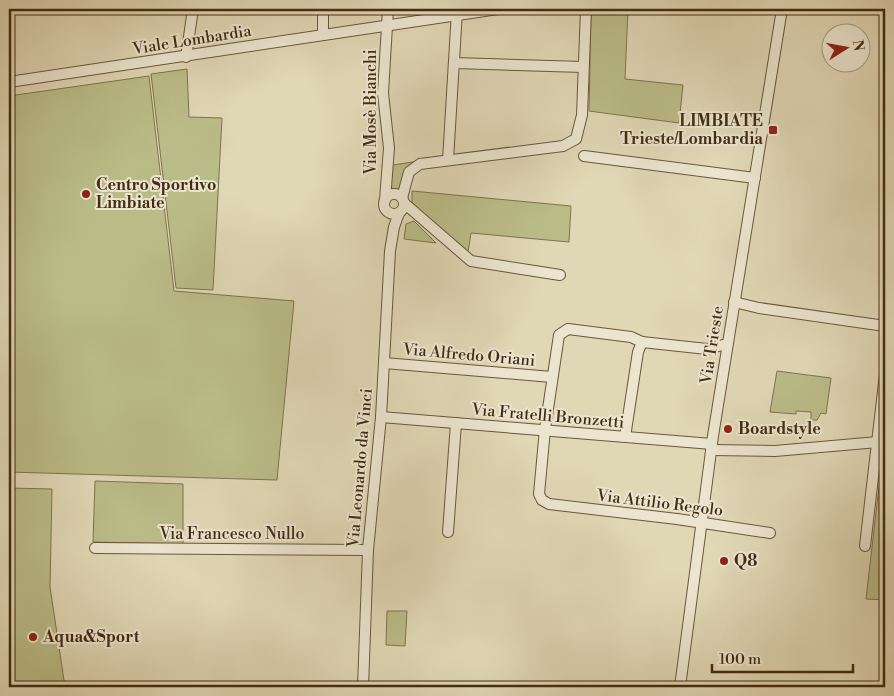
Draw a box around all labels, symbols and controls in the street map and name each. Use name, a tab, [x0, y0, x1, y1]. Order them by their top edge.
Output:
street label: Viale Lombardia	[130, 21, 254, 59]
north arrow	[822, 22, 872, 72]
text: N	[848, 39, 868, 53]
street label: Via Mosè Bianchi	[361, 49, 381, 176]
place label: LIMBIATE Trieste/Lombardia	[620, 111, 763, 149]
marker: LIMBIATE Trieste/Lombardia	[767, 124, 779, 136]
place label: Centro Sportivo Limbiate	[96, 175, 216, 213]
marker: Centro Sportivo Limbiate	[80, 188, 92, 200]
street label: Via Trieste	[696, 304, 728, 387]
street label: Via Alfredo Oriani	[401, 339, 536, 371]
street label: Via Leonardo da Vinci	[343, 388, 377, 549]
street label: Via Fratelli Bronzetti	[470, 399, 625, 433]
place label: Boardstyle	[738, 419, 821, 439]
marker: Boardstyle	[722, 423, 734, 435]
street label: Via Attilio Regolo	[595, 485, 724, 521]
street label: Via Francesco Nullo	[159, 524, 304, 544]
place label: Q8	[734, 551, 757, 571]
marker: Q8	[718, 555, 730, 567]
place label: Aqua&Sport	[42, 627, 140, 647]
marker: Aqua&Sport	[27, 631, 39, 643]
scale bar	[712, 641, 853, 673]
text: 100 m	[719, 650, 761, 669]

